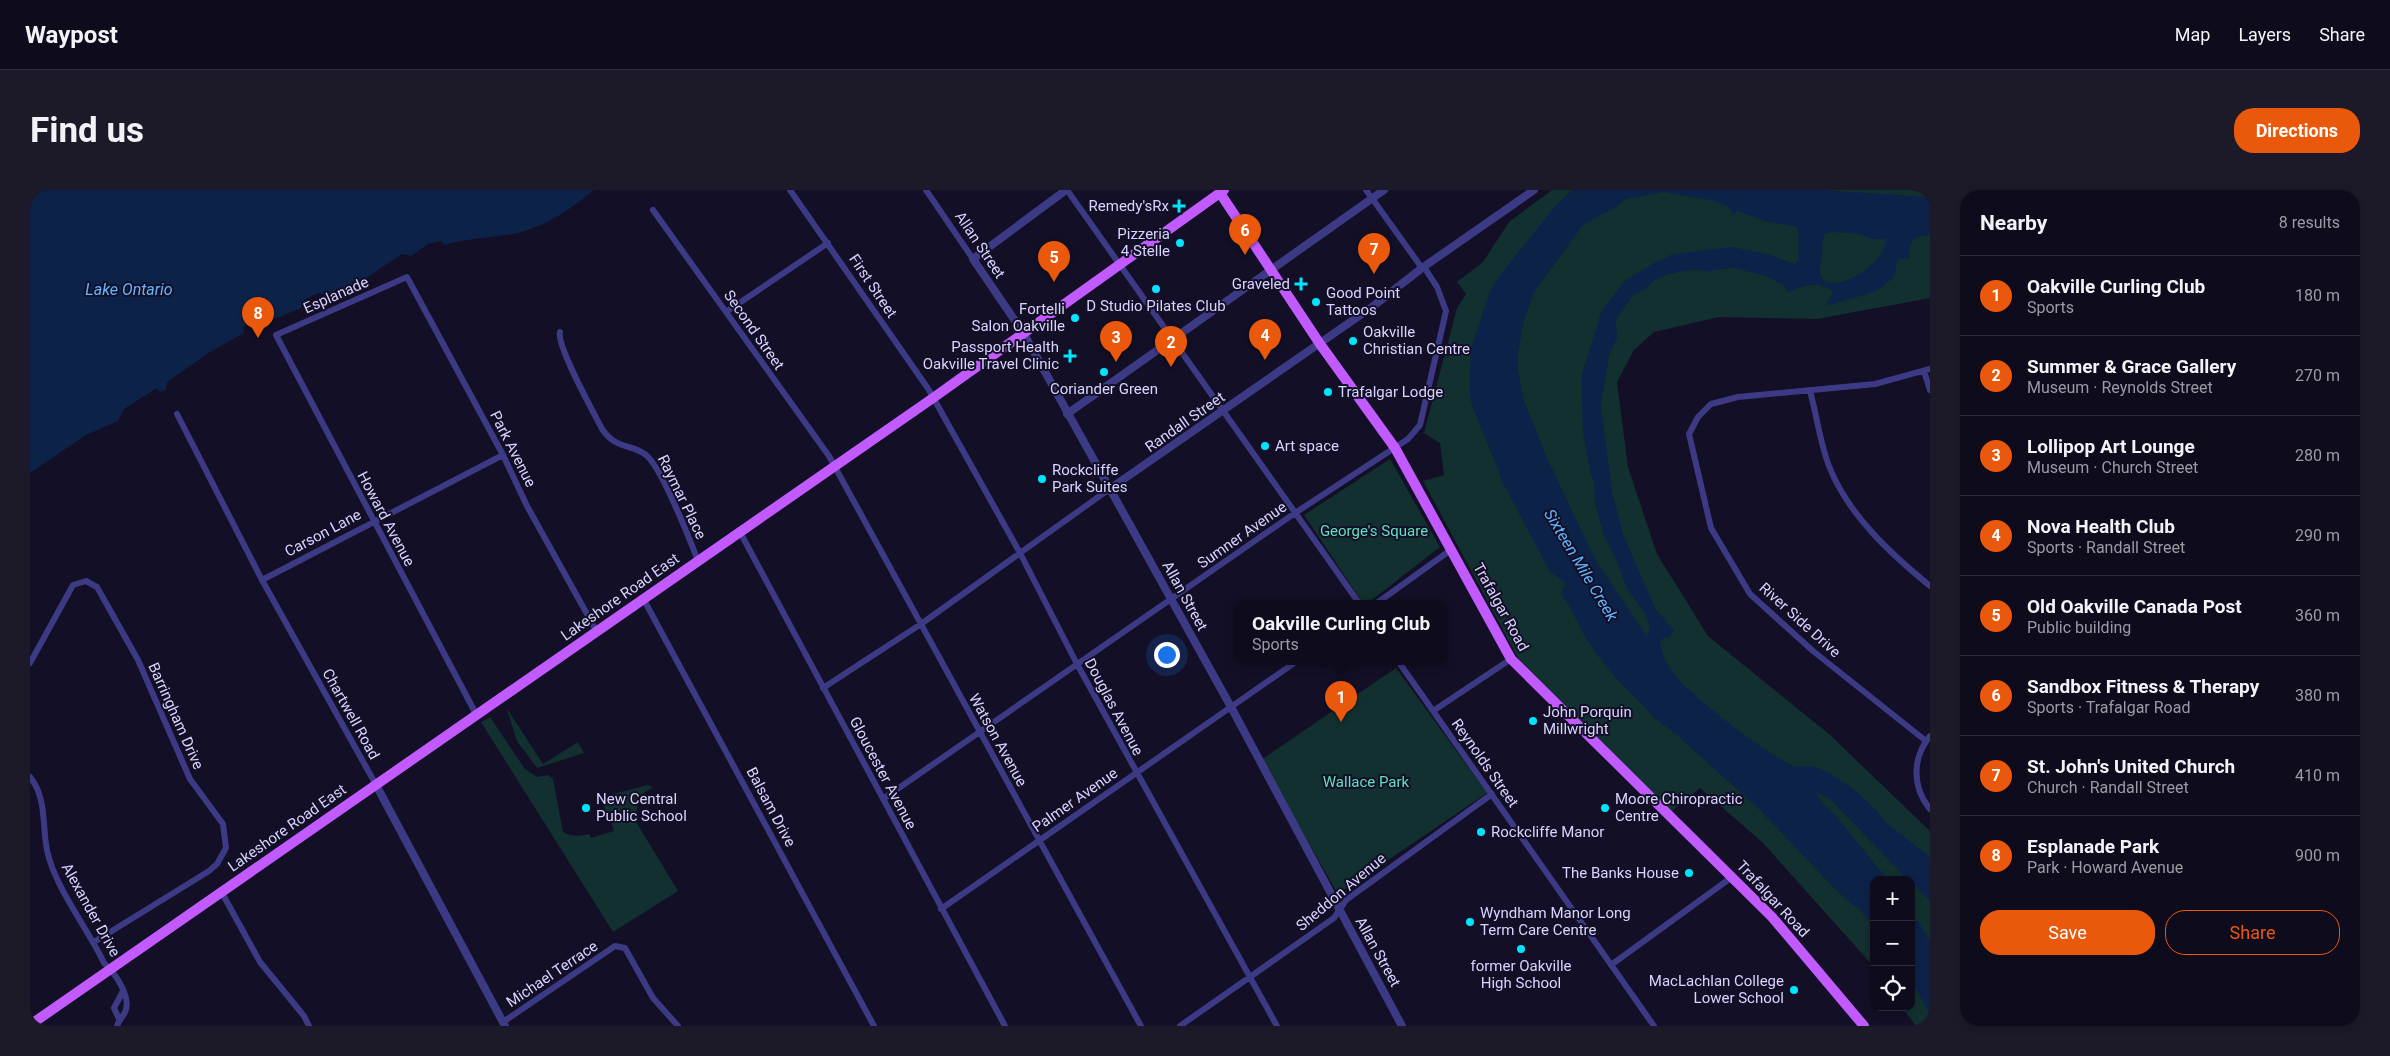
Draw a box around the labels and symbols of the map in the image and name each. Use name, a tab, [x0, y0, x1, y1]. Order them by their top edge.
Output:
place label: Remedy'sRx	[1089, 197, 1170, 215]
marker: Remedy'sRx	[1173, 200, 1185, 212]
street label: Allan Street	[951, 208, 1009, 282]
pin: 6	[1229, 214, 1261, 255]
place label: Pizzeria 4 Stelle	[1117, 225, 1170, 260]
pin: 7	[1358, 233, 1390, 274]
marker: Pizzeria 4 Stelle	[1174, 237, 1186, 249]
pin: 5	[1038, 241, 1070, 282]
street label: First Street	[845, 251, 901, 321]
street label: Esplanade	[301, 273, 371, 317]
place label: Graveled	[1232, 275, 1290, 293]
marker: Graveled	[1294, 277, 1308, 291]
water label: Lake Ontario	[85, 280, 173, 299]
marker: D Studio Pilates Club	[1150, 283, 1162, 295]
place label: Good Point Tattoos	[1326, 284, 1400, 319]
street label: Second Street	[720, 287, 788, 373]
marker: Good Point Tattoos	[1310, 296, 1322, 308]
pin: 8	[242, 297, 274, 338]
place label: D Studio Pilates Club	[1086, 297, 1226, 315]
place label: Fortelli Salon Oakville	[971, 300, 1065, 335]
marker: Fortelli Salon Oakville	[1069, 312, 1081, 324]
pin: 4	[1249, 319, 1281, 360]
pin: 3	[1100, 321, 1132, 362]
place label: Oakville Christian Centre	[1363, 323, 1470, 358]
pin: 2	[1155, 326, 1187, 367]
marker: Oakville Christian Centre	[1347, 335, 1359, 347]
place label: Passport Health Oakville Travel Clinic	[923, 338, 1059, 373]
marker: Passport Health Oakville Travel Clinic	[1063, 349, 1077, 363]
marker: Coriander Green	[1098, 366, 1110, 378]
place label: Coriander Green	[1050, 380, 1158, 398]
place label: Trafalgar Lodge	[1338, 383, 1443, 401]
marker: Trafalgar Lodge	[1322, 386, 1334, 398]
street label: Randall Street	[1142, 388, 1228, 456]
street label: Park Avenue	[486, 408, 540, 490]
place label: Art space	[1275, 437, 1339, 455]
marker: Art space	[1259, 440, 1271, 452]
street label: Raymar Place	[654, 452, 710, 542]
place label: Rockcliffe Park Suites	[1052, 461, 1127, 496]
street label: Howard Avenue	[353, 468, 419, 570]
marker: Rockcliffe Park Suites	[1036, 473, 1048, 485]
street label: Sumner Avenue	[1194, 498, 1290, 572]
street label: Carson Lane	[282, 505, 364, 561]
water label: Sixteen Mile Creek	[1540, 505, 1623, 626]
park label: George's Square	[1320, 522, 1428, 540]
street label: Lakeshore Road East	[557, 549, 683, 645]
street label: Allan Street	[1159, 558, 1212, 634]
street label: Trafalgar Road	[1469, 560, 1533, 654]
street label: River Side Drive	[1756, 579, 1844, 661]
your location	[1154, 642, 1180, 668]
street label: Douglas Avenue	[1081, 655, 1147, 759]
street label: Barringham Drive	[144, 660, 208, 772]
street label: Chartwell Road	[319, 665, 383, 763]
pin: 1	[1325, 681, 1357, 722]
street label: Watson Avenue	[965, 690, 1031, 790]
place label: John Porquin Millwright	[1543, 703, 1632, 738]
street label: Gloucester Avenue	[846, 714, 920, 832]
street label: Reynolds Street	[1448, 715, 1522, 811]
marker: John Porquin Millwright	[1527, 715, 1539, 727]
street label: Balsam Drive	[742, 764, 800, 850]
street label: Palmer Avenue	[1029, 764, 1121, 836]
park label: Wallace Park	[1323, 773, 1410, 791]
street label: Lakeshore Road East	[224, 780, 350, 876]
place label: New Central Public School	[596, 790, 687, 825]
place label: Moore Chiropractic Centre	[1615, 790, 1743, 825]
marker: New Central Public School	[580, 802, 592, 814]
marker: Moore Chiropractic Centre	[1599, 802, 1611, 814]
place label: Rockcliffe Manor	[1491, 823, 1604, 841]
marker: Rockcliffe Manor	[1475, 826, 1487, 838]
street label: Sheddon Avenue	[1292, 849, 1390, 935]
street label: Trafalgar Road	[1733, 857, 1813, 941]
street label: Alexander Drive	[58, 860, 124, 960]
place label: The Banks House	[1562, 864, 1679, 882]
marker: The Banks House	[1683, 867, 1695, 879]
place label: Wyndham Manor Long Term Care Centre	[1480, 904, 1631, 939]
street label: Allan Street	[1352, 914, 1405, 990]
marker: Wyndham Manor Long Term Care Centre	[1464, 916, 1476, 928]
street label: Michael Terrace	[503, 937, 601, 1011]
marker: former Oakville High School	[1515, 943, 1527, 955]
place label: former Oakville High School	[1470, 957, 1572, 992]
place label: MacLachlan College Lower School	[1649, 972, 1784, 1007]
marker: MacLachlan College Lower School	[1788, 984, 1800, 996]

